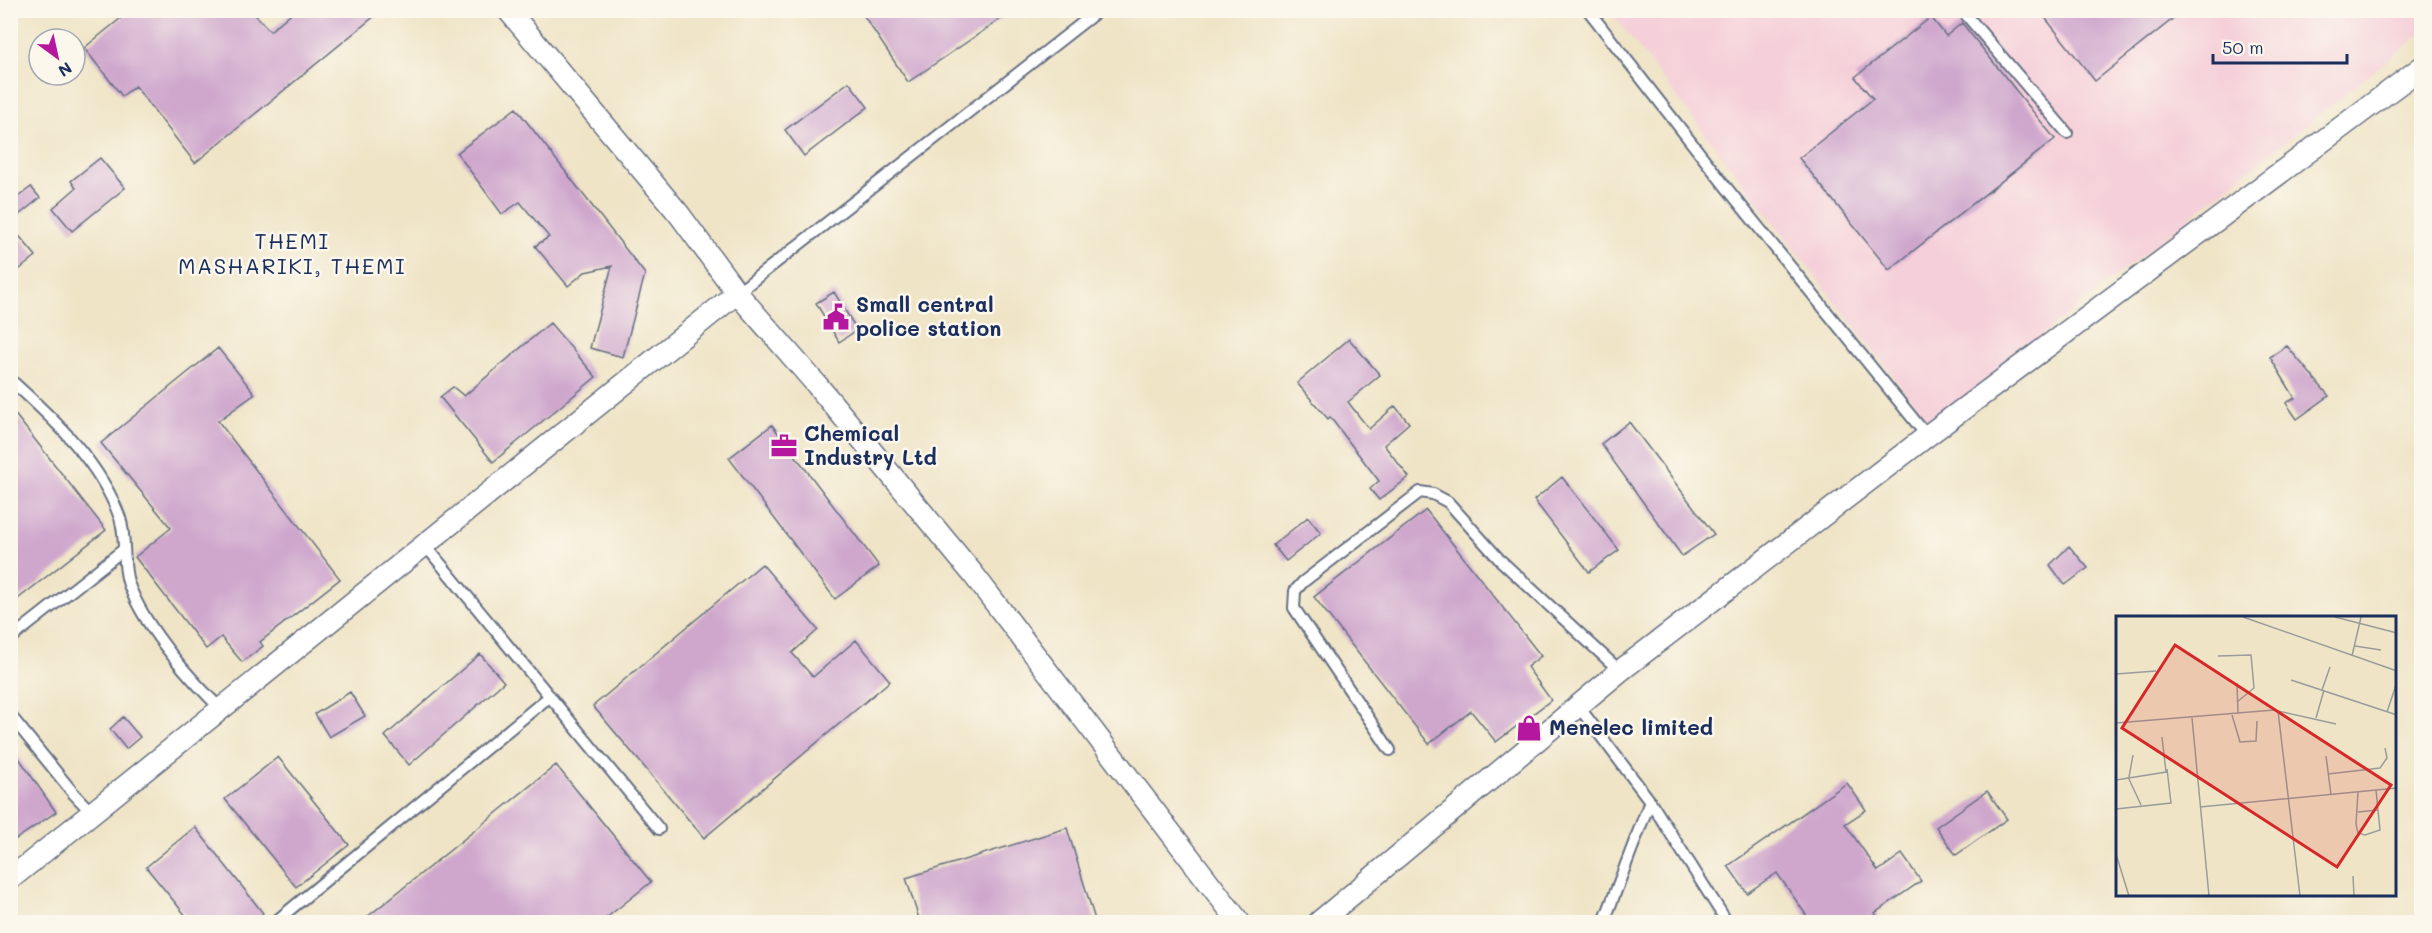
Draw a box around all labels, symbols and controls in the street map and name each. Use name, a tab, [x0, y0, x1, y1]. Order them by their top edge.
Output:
north arrow	[27, 27, 87, 87]
scale bar	[2213, 27, 2346, 65]
text: 50 m	[2222, 35, 2264, 59]
text: N	[55, 58, 76, 82]
district label: THEMI MASHARIKI, THEMI	[178, 226, 406, 280]
place label: Small central police station	[856, 290, 1001, 341]
public building icon: Small central police station	[821, 302, 851, 332]
place label: Chemical Industry Ltd	[804, 419, 937, 471]
office icon: Chemical Industry Ltd	[769, 431, 799, 461]
inset map	[2116, 616, 2396, 897]
shop icon: Menelec limited	[1514, 713, 1544, 743]
place label: Menelec limited	[1549, 713, 1713, 740]

